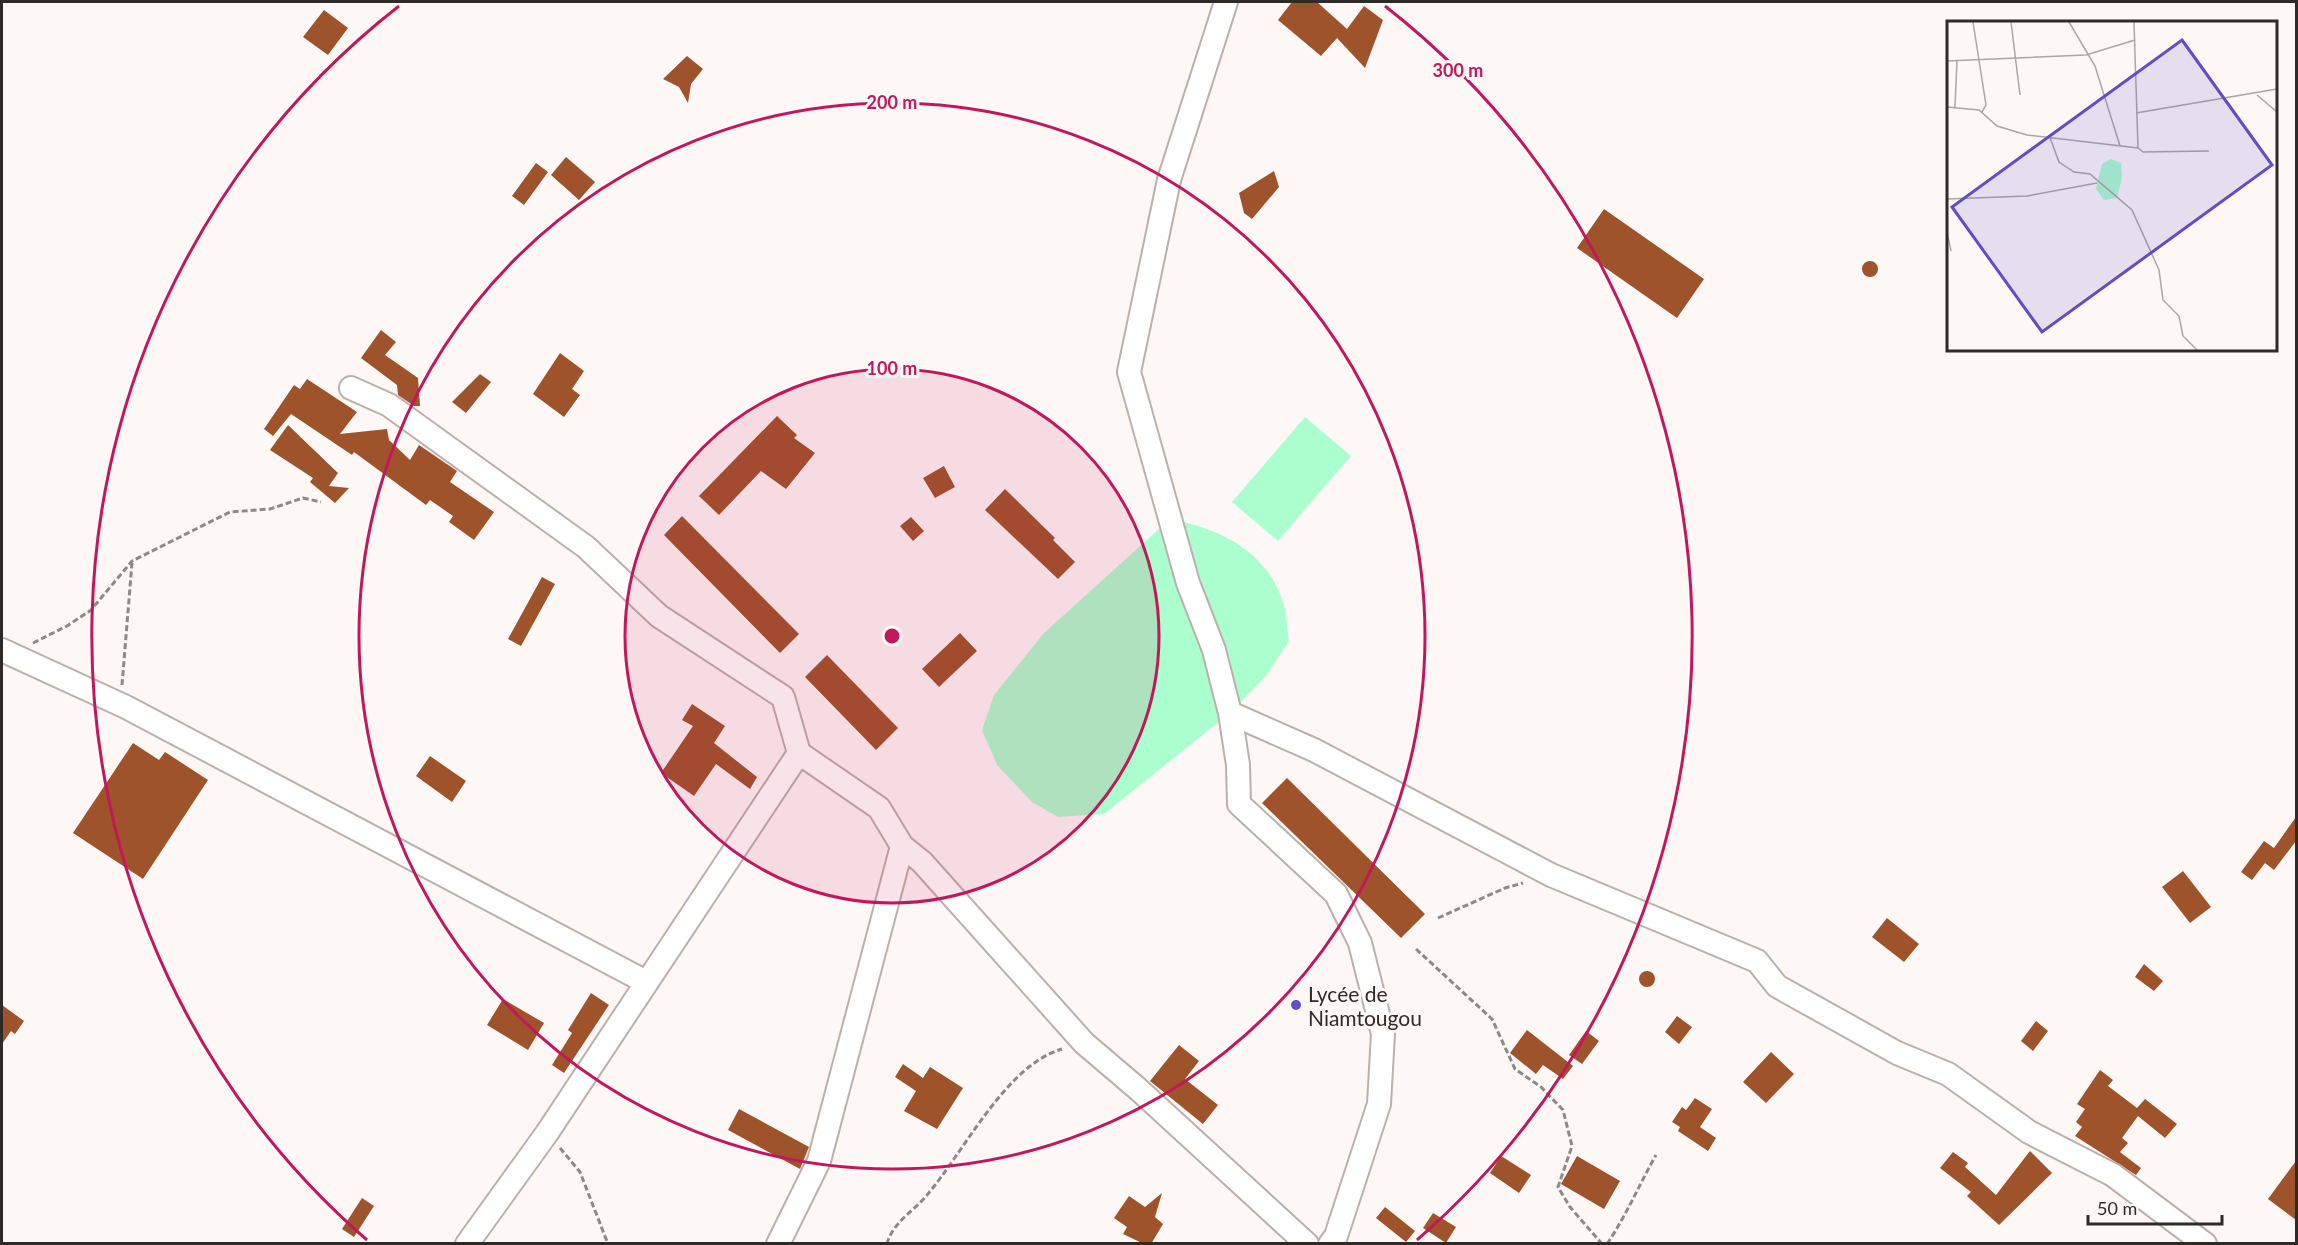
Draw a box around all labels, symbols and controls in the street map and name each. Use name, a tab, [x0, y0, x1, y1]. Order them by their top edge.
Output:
inset map	[1947, 21, 2277, 351]
text: 300 m	[1433, 59, 1483, 81]
text: 200 m	[867, 91, 917, 113]
text: 100 m	[867, 357, 917, 379]
centre of rings	[882, 626, 902, 646]
place label: Lycée de Niamtougou	[1308, 981, 1422, 1030]
marker: Lycée de Niamtougou	[1289, 998, 1303, 1012]
scale bar	[2088, 1188, 2222, 1226]
text: 50 m	[2097, 1197, 2137, 1219]

